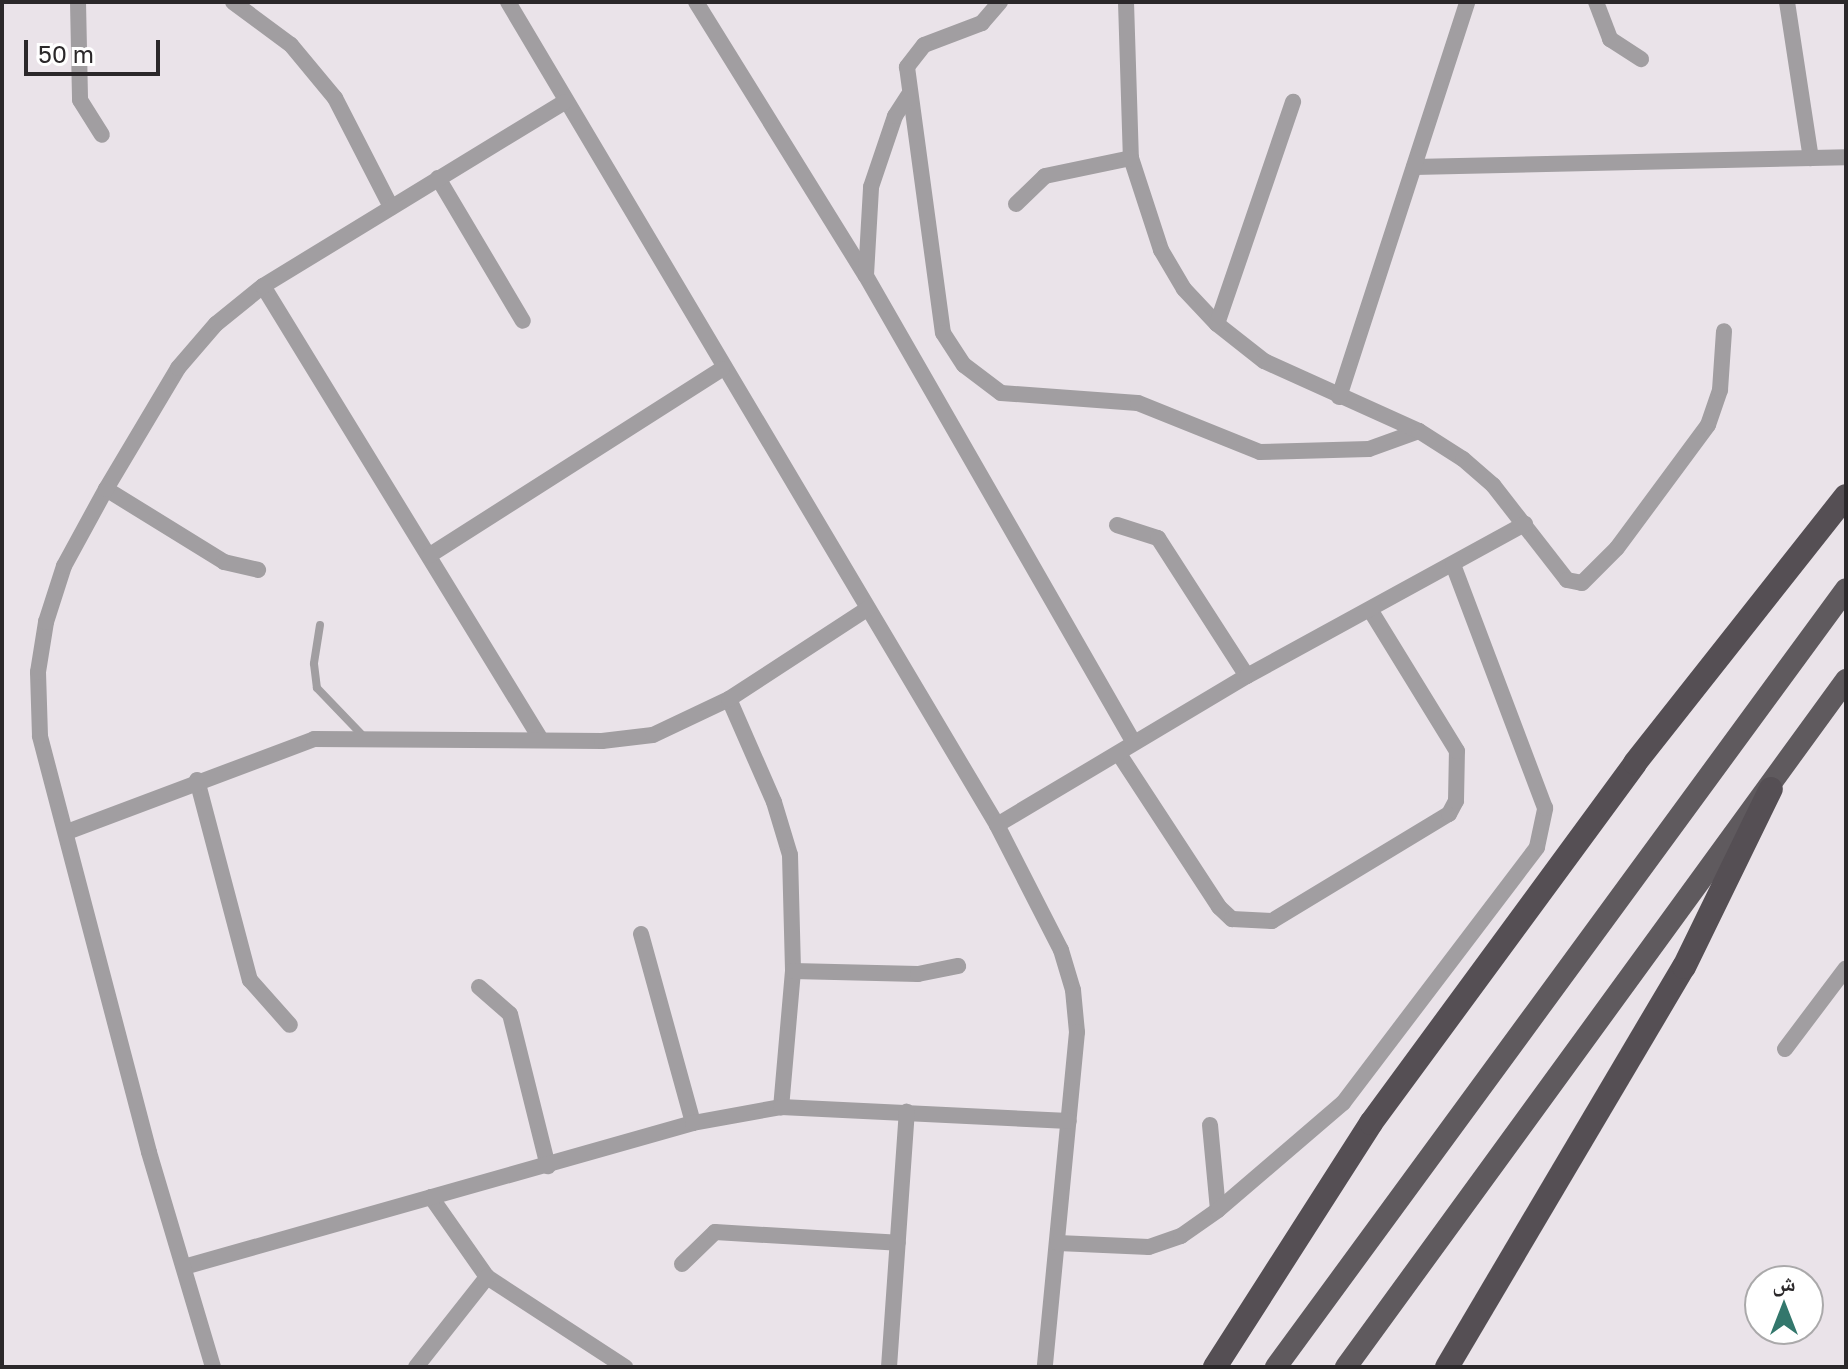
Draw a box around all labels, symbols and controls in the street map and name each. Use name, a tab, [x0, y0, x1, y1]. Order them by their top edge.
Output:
scale bar	[28, 24, 164, 74]
text: 50 m	[38, 39, 94, 68]
north arrow	[1744, 1265, 1824, 1345]
text: ش	[1772, 1269, 1796, 1296]

